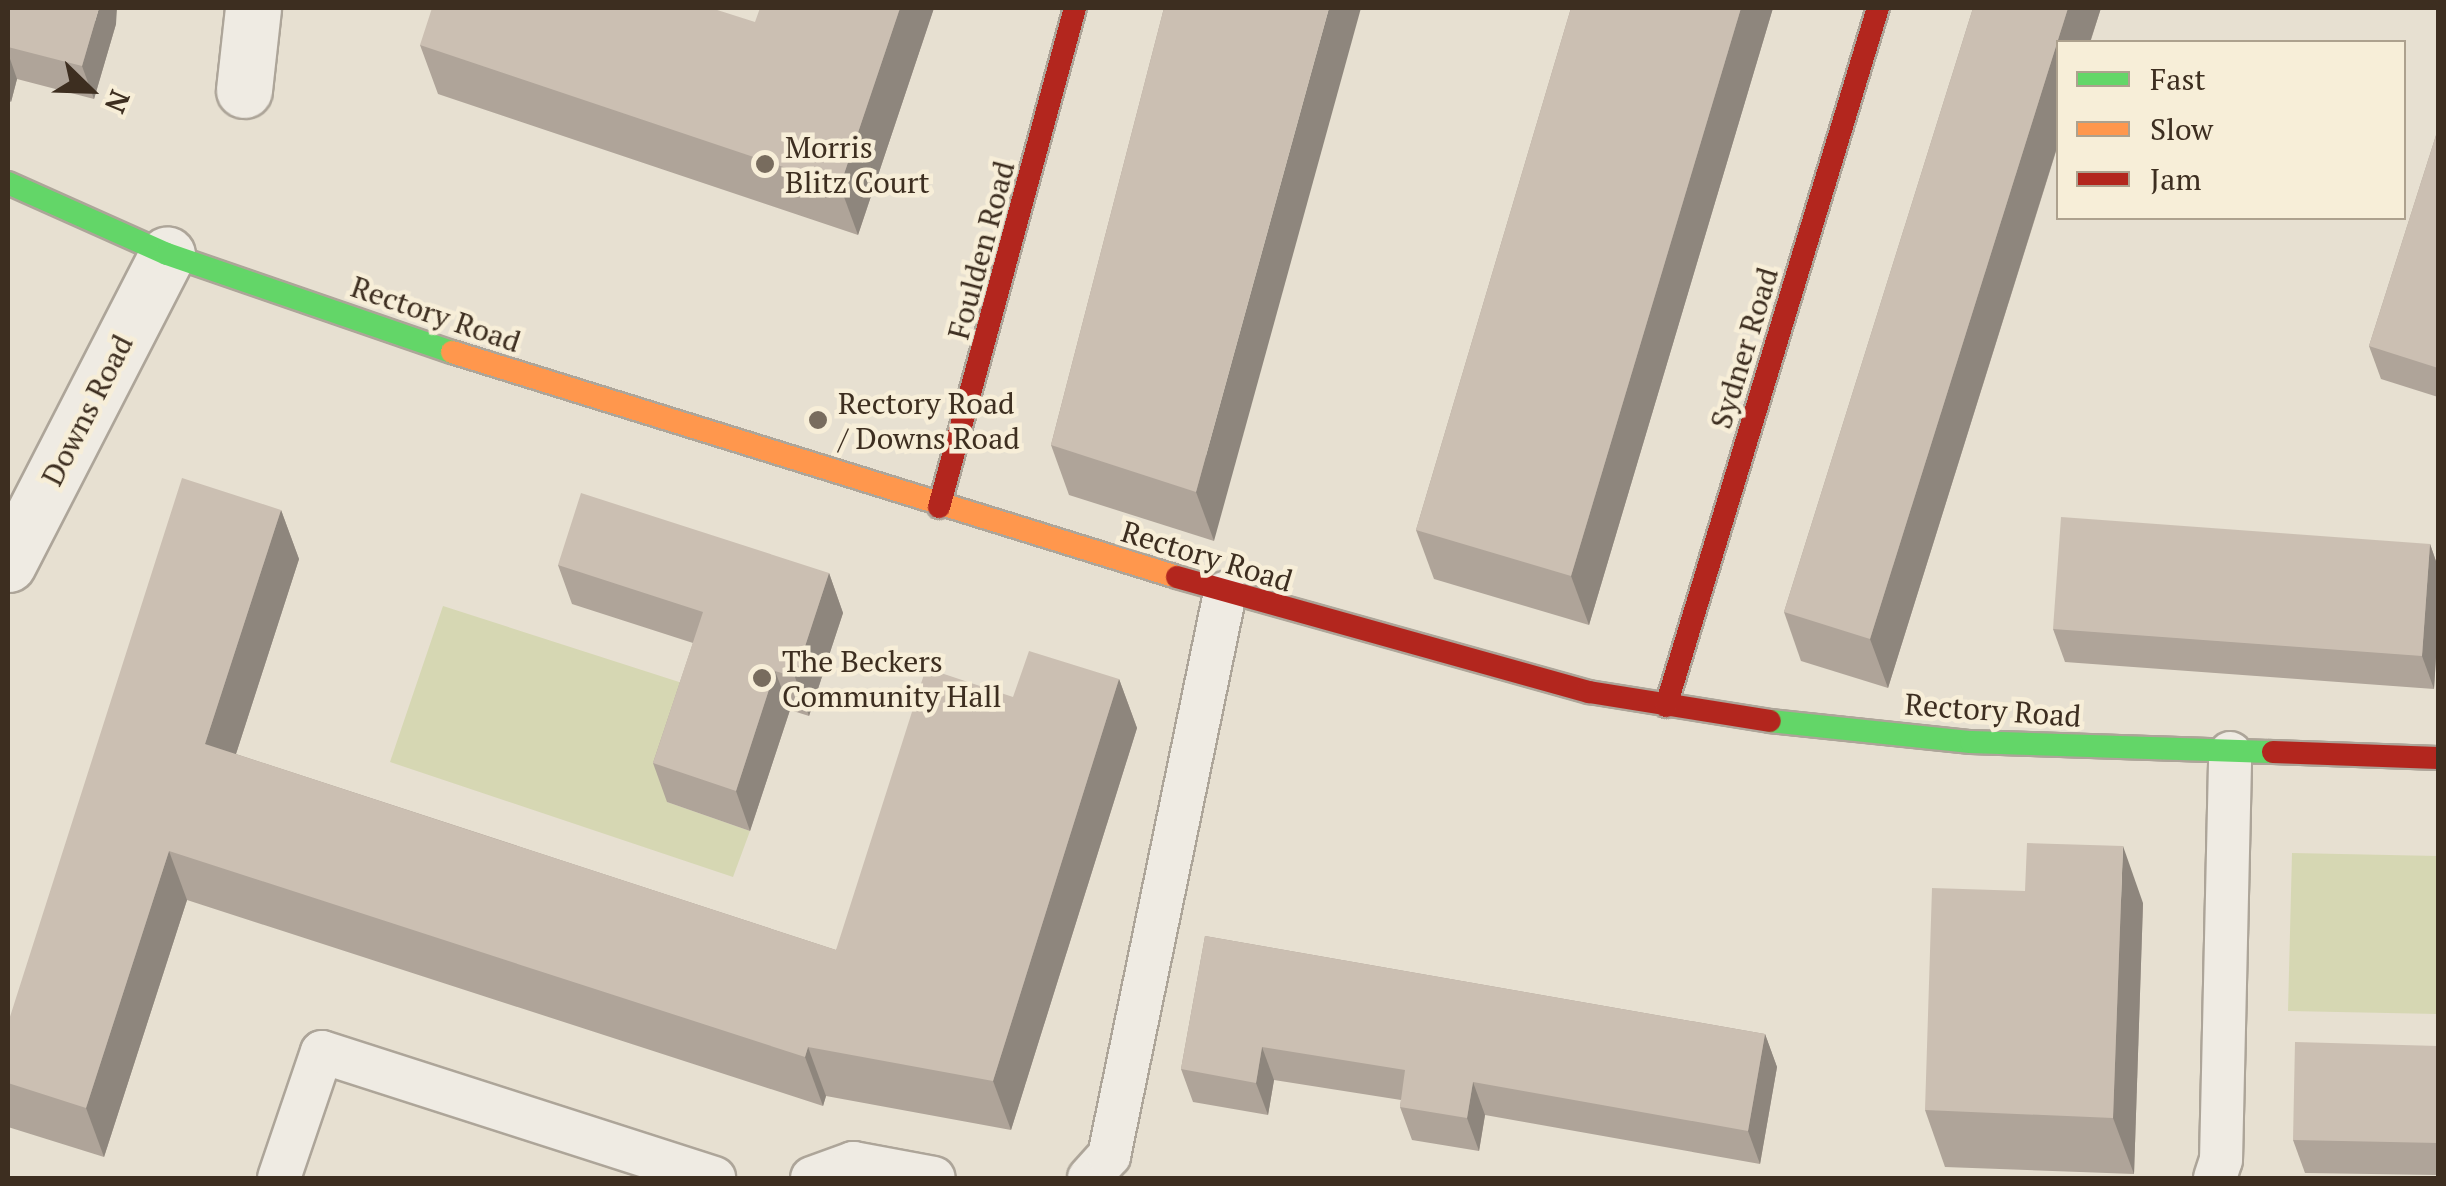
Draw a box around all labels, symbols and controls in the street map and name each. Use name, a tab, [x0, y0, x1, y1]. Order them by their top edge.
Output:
north arrow	[40, 40, 140, 140]
legend	[2056, 40, 2406, 220]
text: Fast	[2150, 59, 2206, 99]
text: N	[97, 85, 139, 119]
text: Slow	[2150, 109, 2213, 149]
place label: Morris Blitz Court	[785, 129, 930, 200]
marker: Morris Blitz Court	[754, 153, 776, 175]
street label: Foulden Road	[940, 157, 1022, 343]
text: Jam	[2150, 159, 2201, 199]
street label: Sydner Road	[1702, 263, 1786, 433]
street label: Rectory Road	[347, 268, 525, 360]
street label: Downs Road	[34, 329, 140, 491]
place label: Rectory Road / Downs Road	[838, 385, 1020, 456]
marker: Rectory Road / Downs Road	[807, 409, 829, 431]
street label: Rectory Road	[1117, 513, 1297, 599]
place label: The Beckers Community Hall	[782, 643, 1002, 714]
marker: The Beckers Community Hall	[751, 667, 773, 689]
street label: Rectory Road	[1904, 686, 2082, 734]

